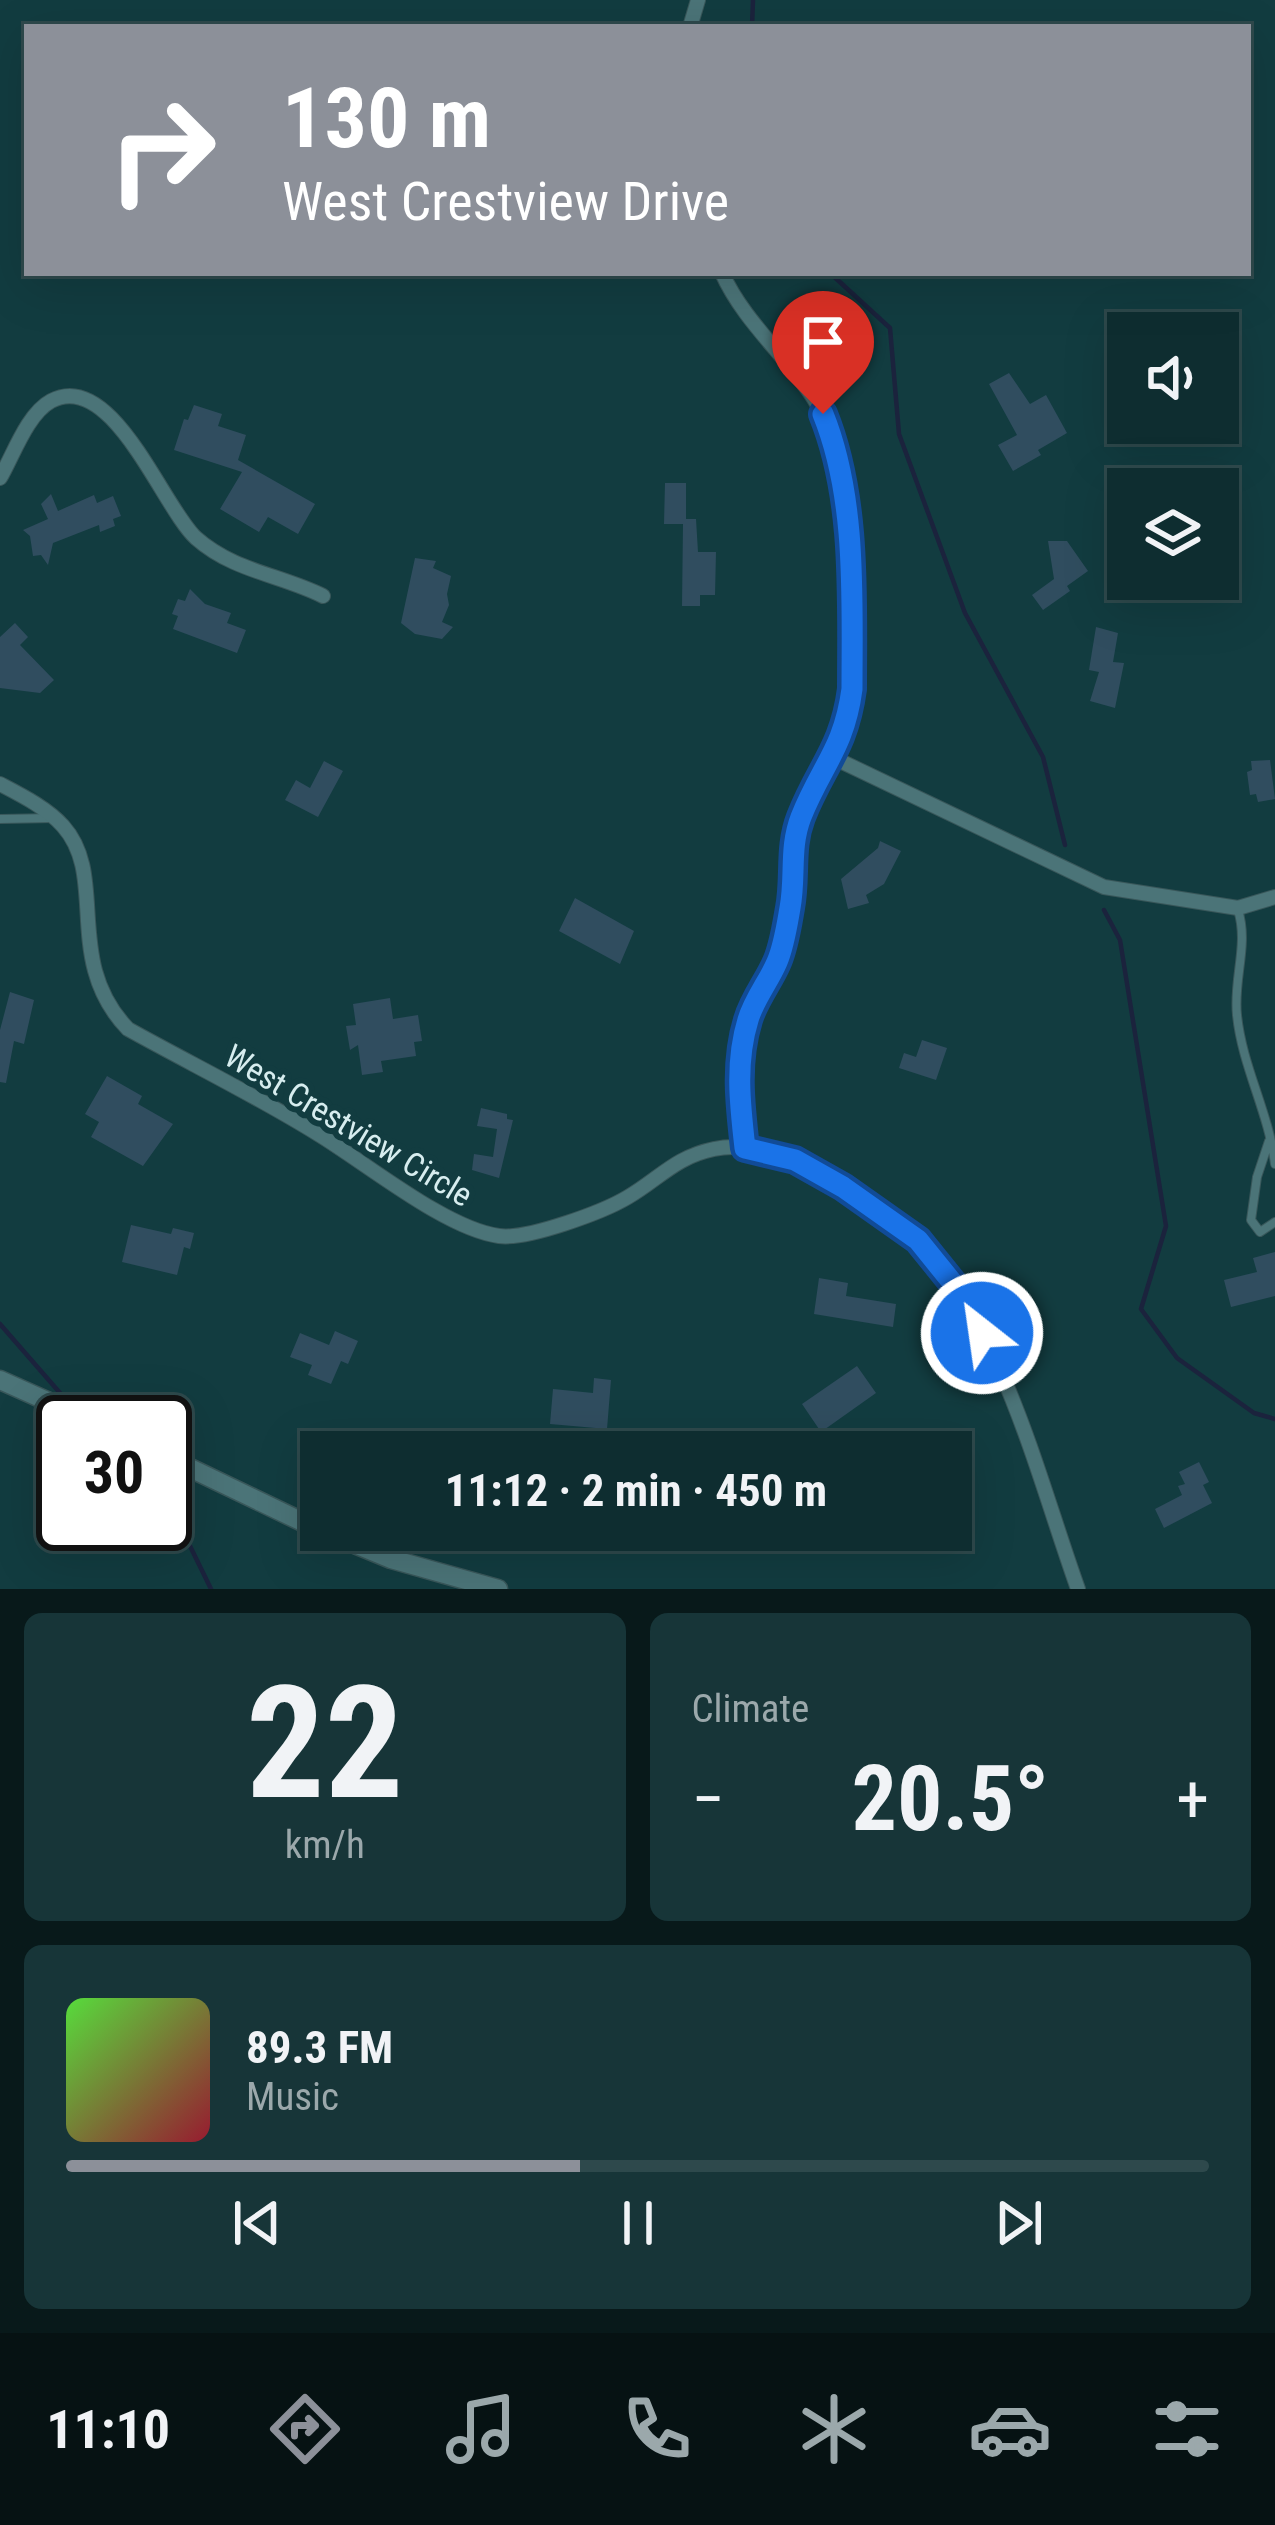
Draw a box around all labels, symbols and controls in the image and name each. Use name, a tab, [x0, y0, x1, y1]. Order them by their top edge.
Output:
text: 130 m	[282, 69, 491, 168]
icon: right	[84, 72, 240, 228]
text: West Crestview Drive	[282, 170, 729, 233]
pin	[772, 291, 874, 414]
icon: arrive	[790, 309, 856, 375]
map controls	[1107, 312, 1239, 600]
button: sound	[1107, 312, 1239, 444]
button: layers	[1107, 468, 1239, 600]
street label: West Crestview Circle	[218, 1036, 480, 1215]
position arrow	[919, 1270, 1045, 1396]
speed limit sign: 30	[36, 1395, 192, 1551]
text: 11:12 · 2 min · 450 m	[445, 1464, 827, 1517]
text: 22	[246, 1652, 404, 1835]
text: Climate	[692, 1686, 809, 1732]
text: 20.5°	[852, 1747, 1049, 1852]
text: −	[692, 1761, 725, 1838]
text: +	[1176, 1761, 1209, 1838]
text: km/h	[285, 1822, 365, 1868]
text: 89.3 FM	[246, 2021, 393, 2074]
text: Music	[246, 2074, 339, 2120]
icon: previous	[224, 2190, 290, 2256]
icon: pause	[605, 2190, 671, 2256]
icon: next	[986, 2190, 1052, 2256]
icon: directions	[263, 2387, 347, 2471]
icon: music	[439, 2387, 523, 2471]
icon: phone	[615, 2387, 699, 2471]
icon: climate	[792, 2387, 876, 2471]
icon: car	[968, 2387, 1052, 2471]
icon: filters	[1145, 2387, 1229, 2471]
text: 11:10	[46, 2398, 170, 2461]

